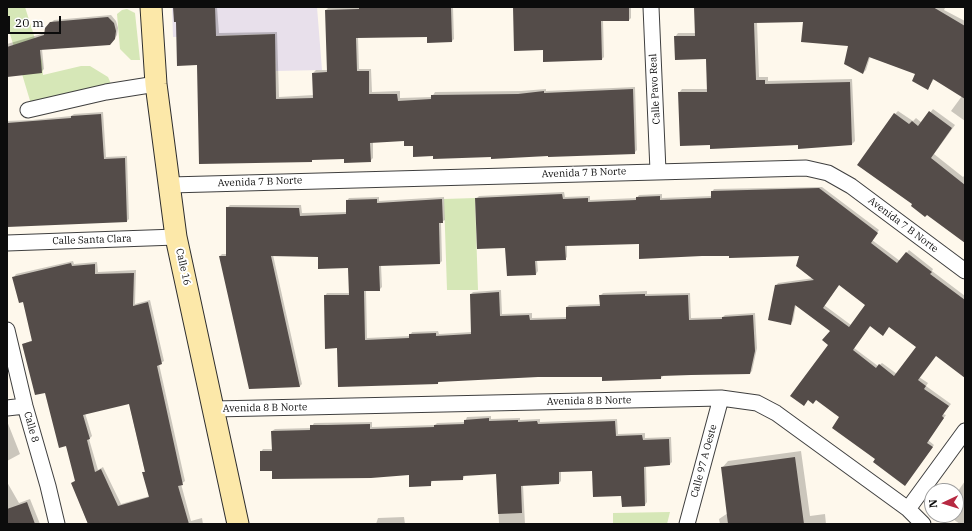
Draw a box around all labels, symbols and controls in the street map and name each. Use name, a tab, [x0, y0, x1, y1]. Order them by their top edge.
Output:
scale bar	[10, 8, 63, 34]
text: 20 m	[15, 15, 44, 30]
street label: Calle Pavo Real	[647, 53, 663, 125]
street label: Avenida 7 B Norte	[541, 166, 627, 180]
street label: Avenida 7 B Norte	[217, 175, 303, 189]
street label: Avenida 7 B Norte	[866, 195, 940, 255]
street label: Calle Santa Clara	[52, 233, 132, 247]
street label: Calle 16	[173, 247, 193, 287]
street label: Avenida 8 B Norte	[547, 394, 631, 408]
street label: Avenida 8 B Norte	[223, 401, 307, 415]
street label: Calle 8	[21, 410, 41, 444]
street label: Calle 97 A Oeste	[688, 423, 720, 499]
north arrow	[924, 483, 964, 523]
text: N	[926, 499, 940, 509]

